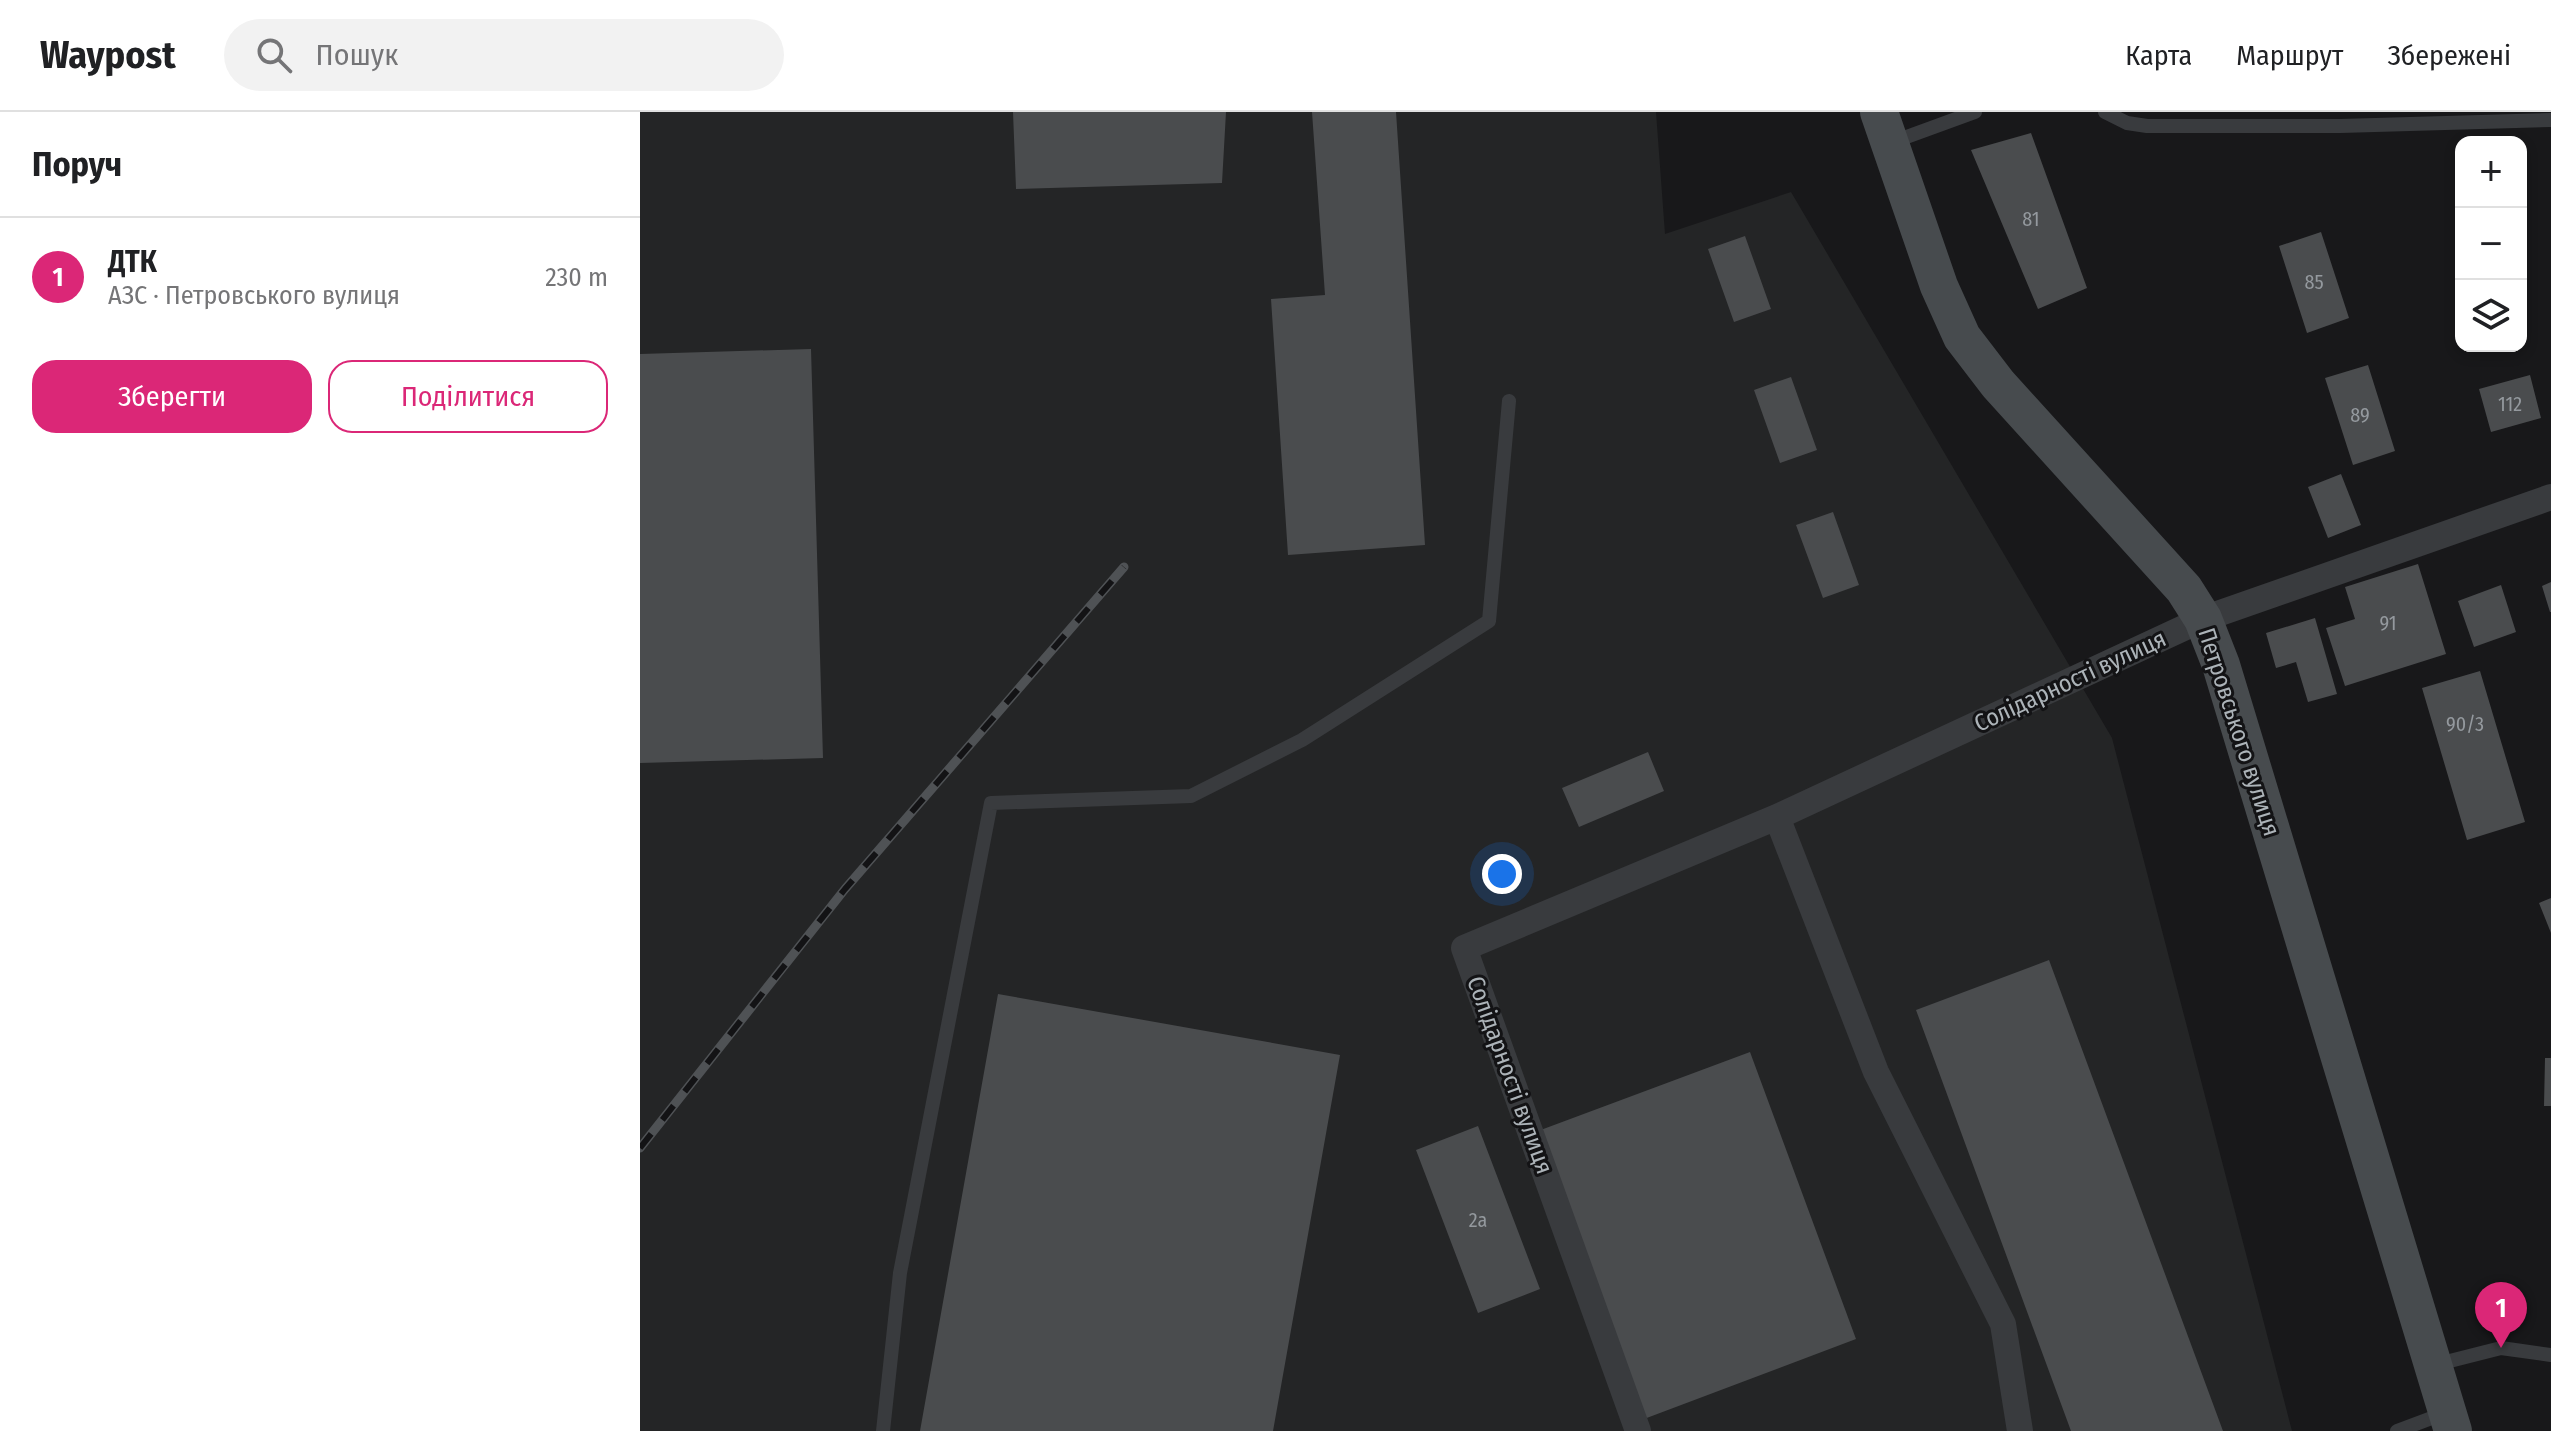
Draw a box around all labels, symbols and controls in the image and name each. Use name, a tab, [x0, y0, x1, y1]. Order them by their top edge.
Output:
search box	[224, 19, 784, 91]
text: Waypost	[40, 32, 176, 78]
icon: search	[252, 33, 296, 77]
text: Пошук	[316, 37, 398, 73]
text: Карта	[2125, 39, 2192, 72]
text: Маршрут	[2236, 39, 2343, 72]
text: Збережені	[2387, 39, 2511, 72]
map controls	[2455, 136, 2527, 352]
button: +	[2455, 136, 2527, 208]
text: Поруч	[32, 144, 122, 185]
house number: 81	[2022, 207, 2040, 231]
button: −	[2455, 208, 2527, 280]
text: ДТК	[108, 244, 157, 280]
text: 1	[53, 262, 64, 293]
text: 230 m	[545, 262, 608, 293]
house number: 85	[2304, 270, 2324, 294]
text: АЗС · Петровського вулиця	[108, 280, 400, 311]
button: layers	[2455, 280, 2527, 352]
button: Зберегти	[32, 360, 312, 433]
button: Поділитися	[328, 360, 608, 433]
house number: 112	[2498, 392, 2522, 416]
house number: 89	[2350, 403, 2370, 427]
house number: 91	[2379, 611, 2397, 635]
street label: Солідарності вулиця	[1970, 624, 2170, 738]
street label: Петровського вулиця	[2192, 625, 2286, 839]
house number: 90/3	[2446, 712, 2484, 736]
your location	[1482, 854, 1522, 894]
street label: Солідарності вулиця	[1461, 972, 1559, 1178]
house number: 2а	[1469, 1208, 1487, 1232]
pin: 1	[2475, 1282, 2527, 1348]

